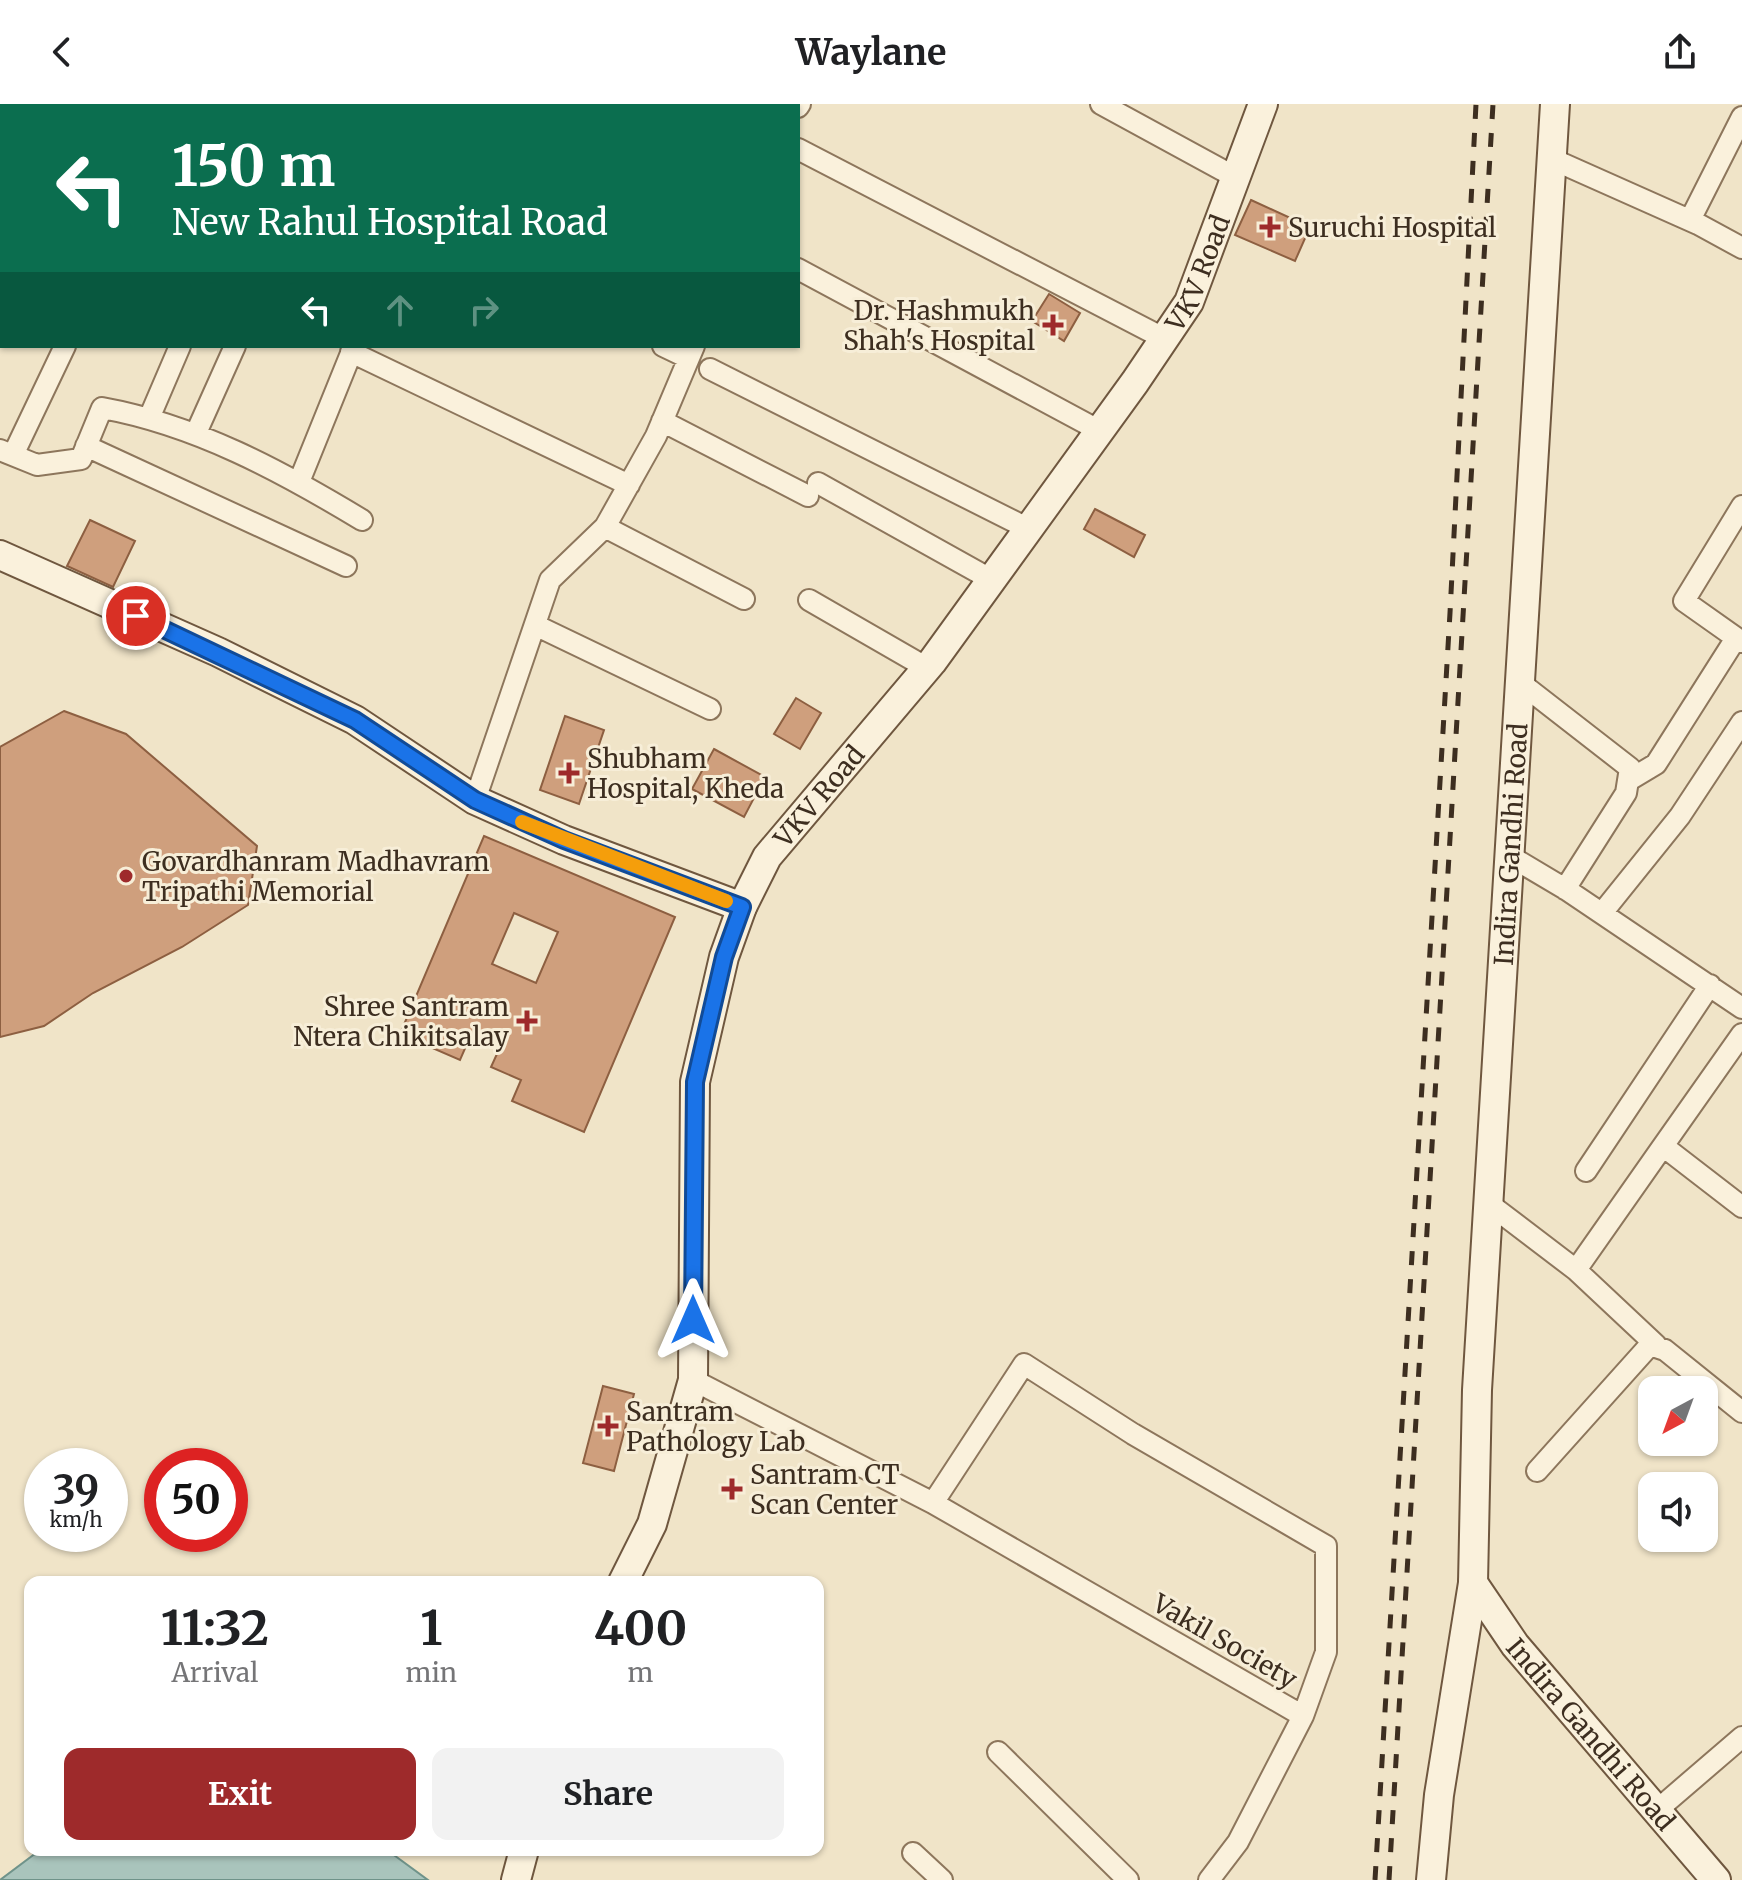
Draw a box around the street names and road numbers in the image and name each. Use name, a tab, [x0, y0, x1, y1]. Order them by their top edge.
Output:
street label: VKV Road	[1157, 210, 1237, 338]
street label: Indira Gandhi Road	[1486, 722, 1534, 966]
street label: VKV Road	[766, 738, 871, 854]
street label: Vakil Society	[1146, 1586, 1304, 1696]
street label: Indira Gandhi Road	[1500, 1631, 1683, 1837]

